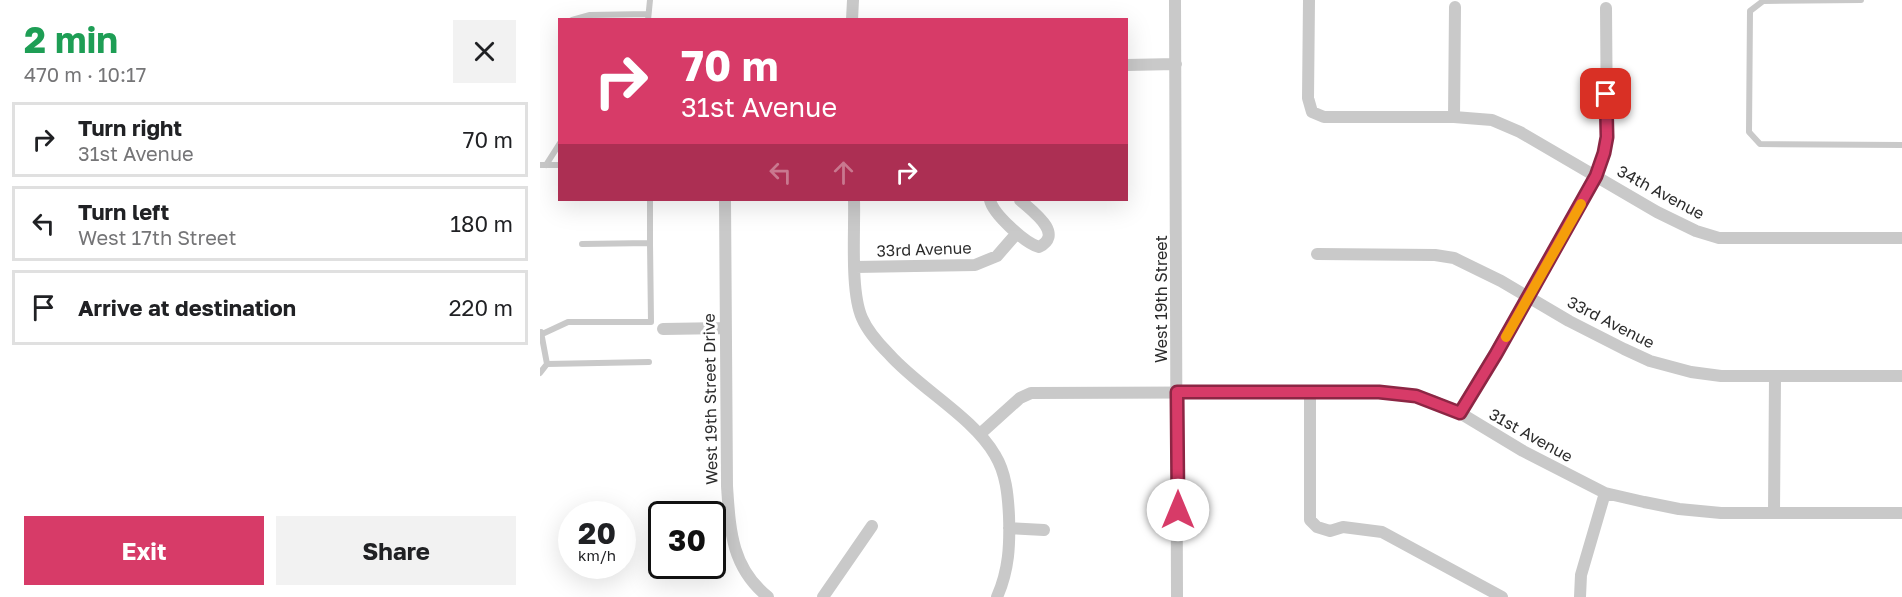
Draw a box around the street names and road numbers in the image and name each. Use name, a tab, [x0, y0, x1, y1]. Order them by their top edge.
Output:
street label: 34th Avenue	[1614, 161, 1708, 223]
street label: West 19th Street	[1151, 235, 1171, 363]
street label: 33rd Avenue	[876, 237, 972, 261]
street label: 33rd Avenue	[1564, 291, 1658, 353]
street label: West 19th Street Drive	[699, 313, 721, 485]
street label: 31st Avenue	[1486, 404, 1576, 466]

